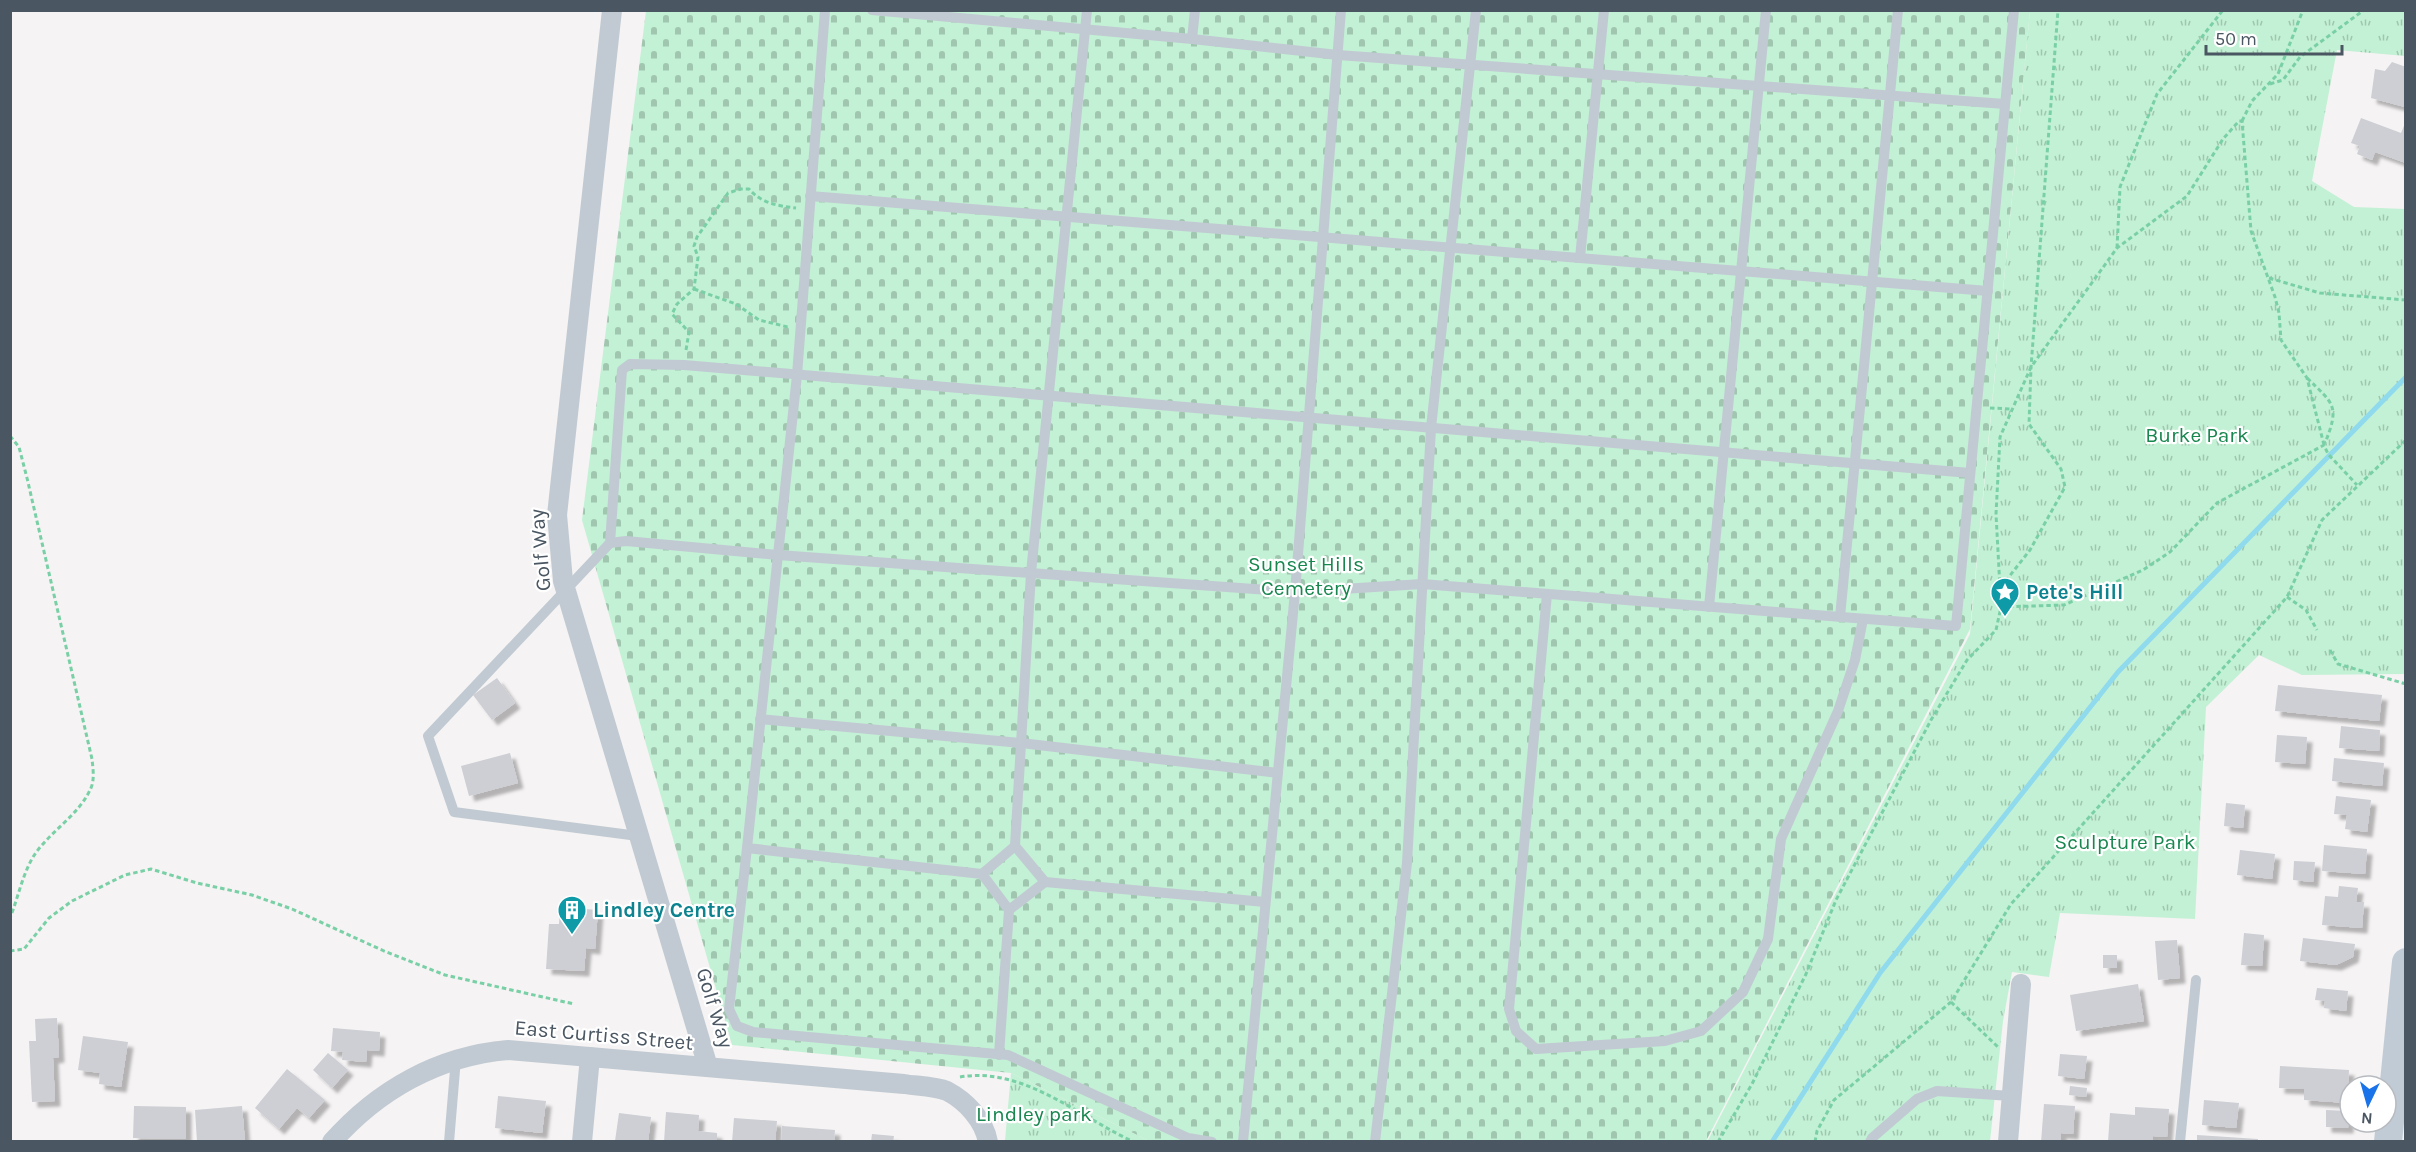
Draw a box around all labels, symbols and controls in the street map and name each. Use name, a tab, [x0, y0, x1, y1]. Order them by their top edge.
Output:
scale bar	[2206, 18, 2342, 56]
text: 50 m	[2215, 28, 2257, 50]
park label: Burke Park	[2145, 423, 2249, 447]
street label: Golf Way	[524, 508, 556, 592]
park label: Sunset Hills Cemetery	[1248, 552, 1364, 600]
place icon: Pete's Hill	[1989, 576, 2021, 618]
place label: Pete's Hill	[2026, 580, 2123, 604]
park label: Sculpture Park	[2055, 830, 2196, 854]
building icon: Lindley Centre	[556, 894, 588, 936]
place label: Lindley Centre	[593, 898, 735, 922]
street label: Golf Way	[691, 965, 739, 1051]
street label: East Curtiss Street	[514, 1015, 694, 1055]
north arrow	[2338, 1074, 2398, 1134]
park label: Lindley park	[976, 1102, 1092, 1126]
text: N	[2360, 1108, 2373, 1128]

